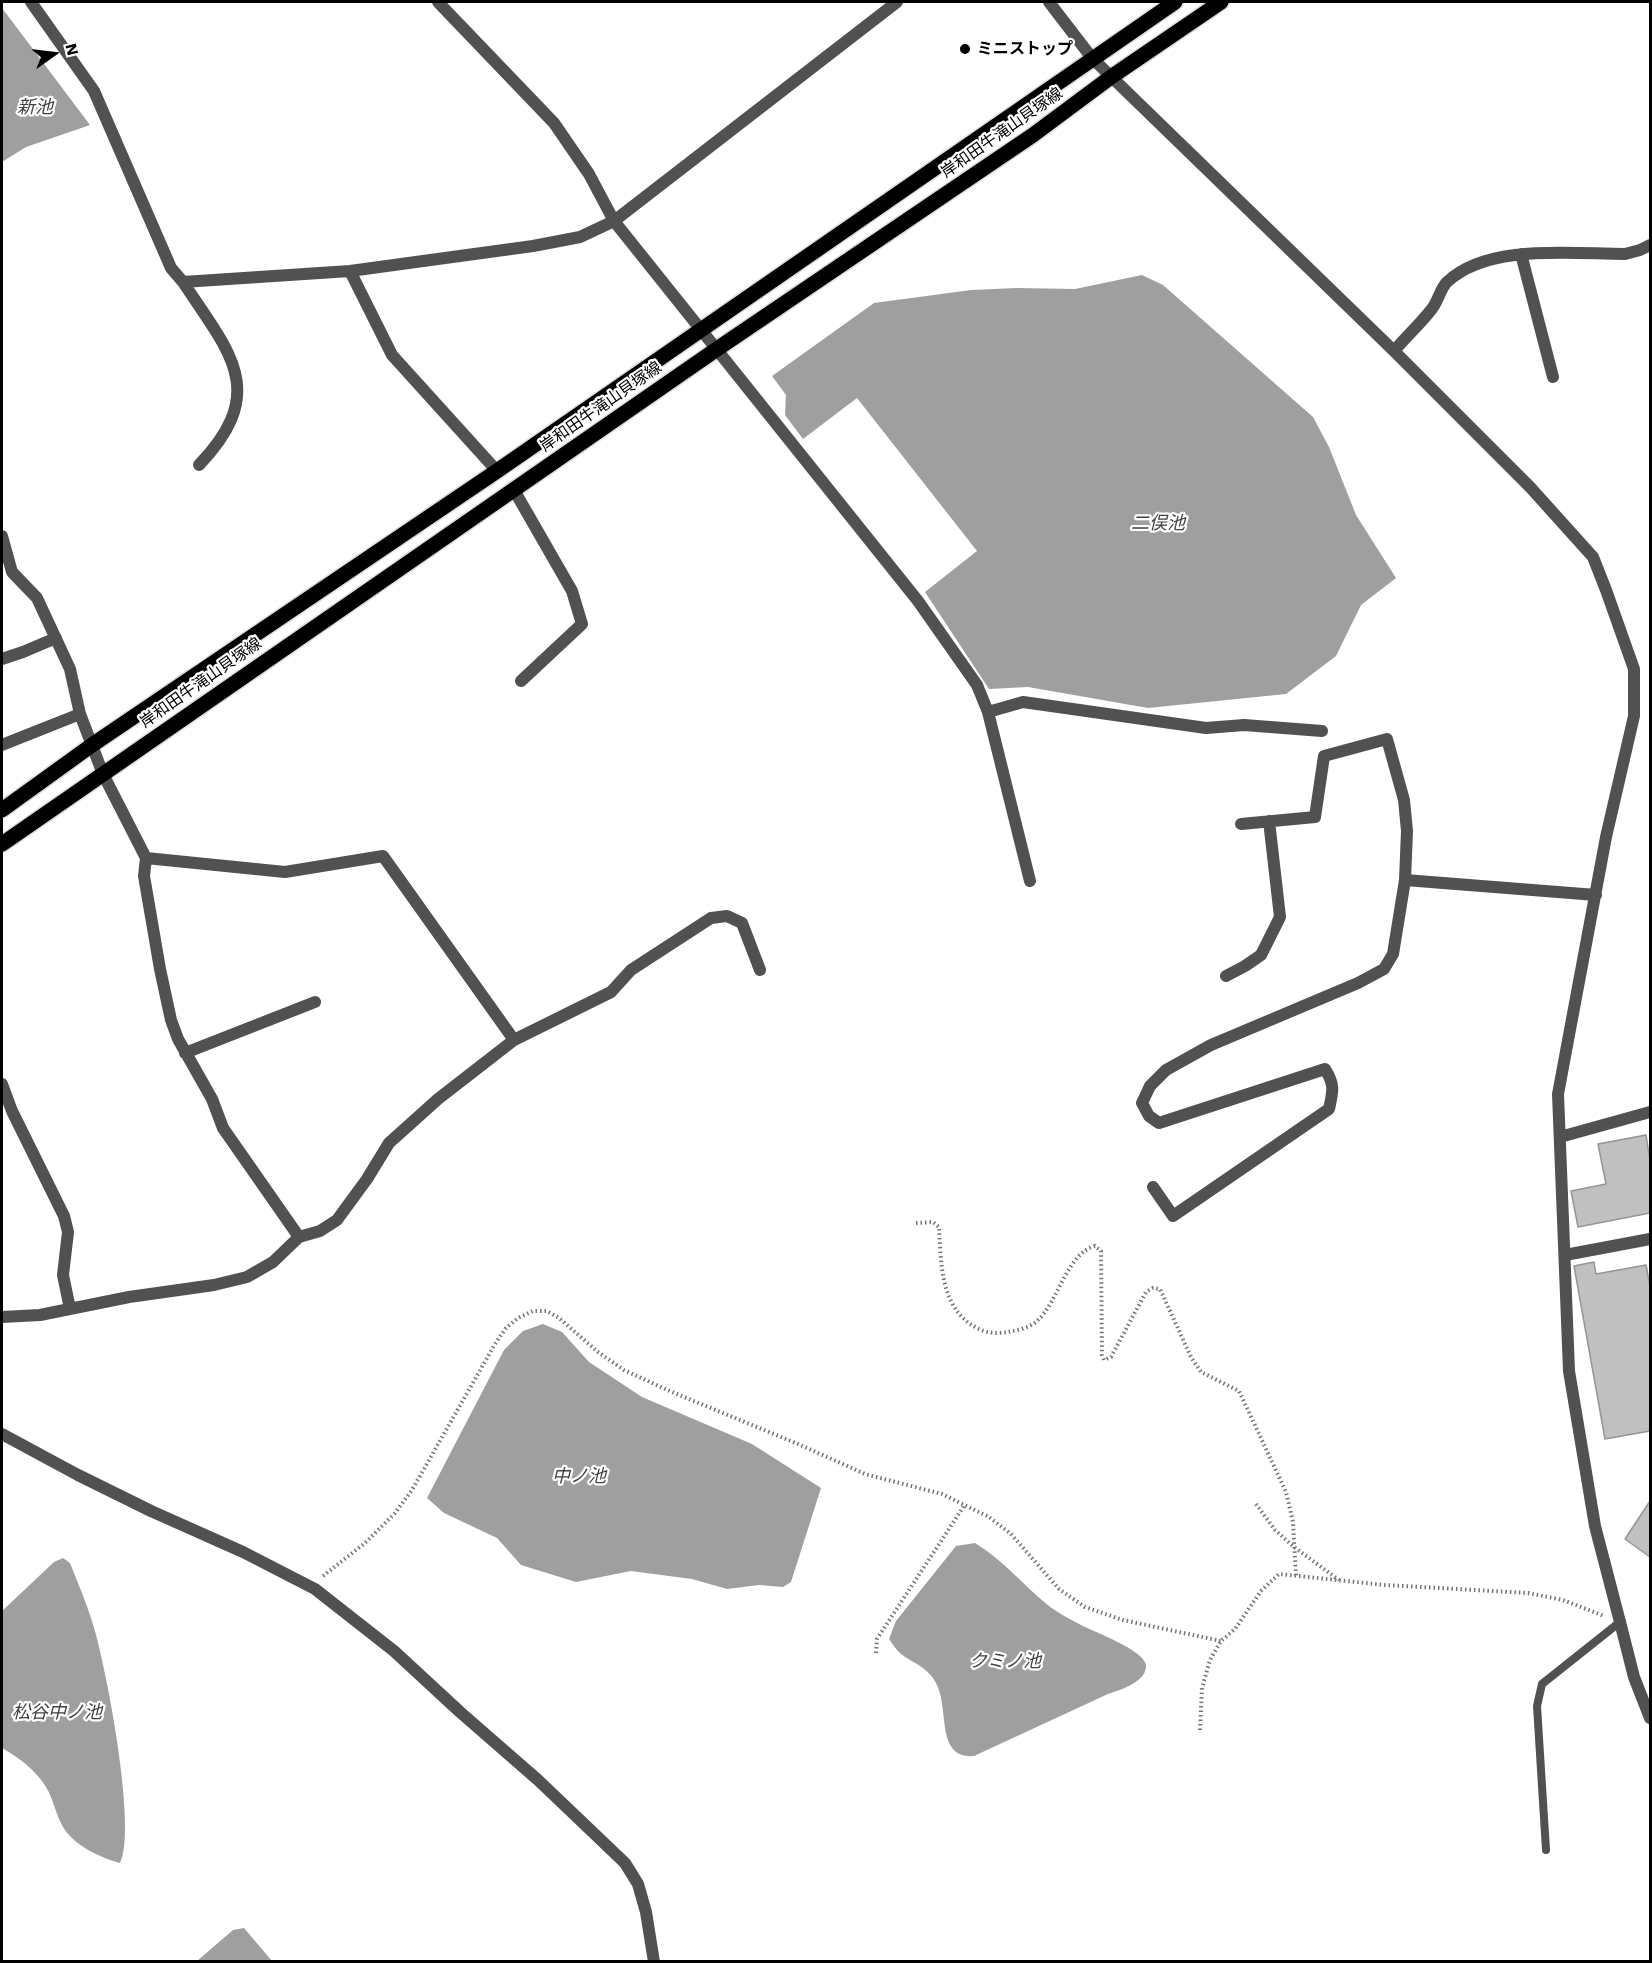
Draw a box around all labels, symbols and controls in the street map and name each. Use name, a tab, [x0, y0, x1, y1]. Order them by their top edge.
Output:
north arrow	[24, 24, 84, 84]
place label: ミニストップ	[977, 39, 1073, 59]
text: N	[61, 41, 83, 58]
marker: ミニストップ	[958, 42, 972, 56]
street label: 岸和田牛滝山貝塚線	[938, 84, 1066, 182]
water label: 新池	[17, 97, 53, 119]
street label: 岸和田牛滝山貝塚線	[537, 358, 665, 456]
water label: 二俣池	[1131, 513, 1185, 535]
street label: 岸和田牛滝山貝塚線	[137, 634, 265, 732]
water label: 中ノ池	[552, 1466, 606, 1488]
water label: クミノ池	[969, 1651, 1041, 1673]
water label: 松谷中ノ池	[12, 1702, 102, 1724]

